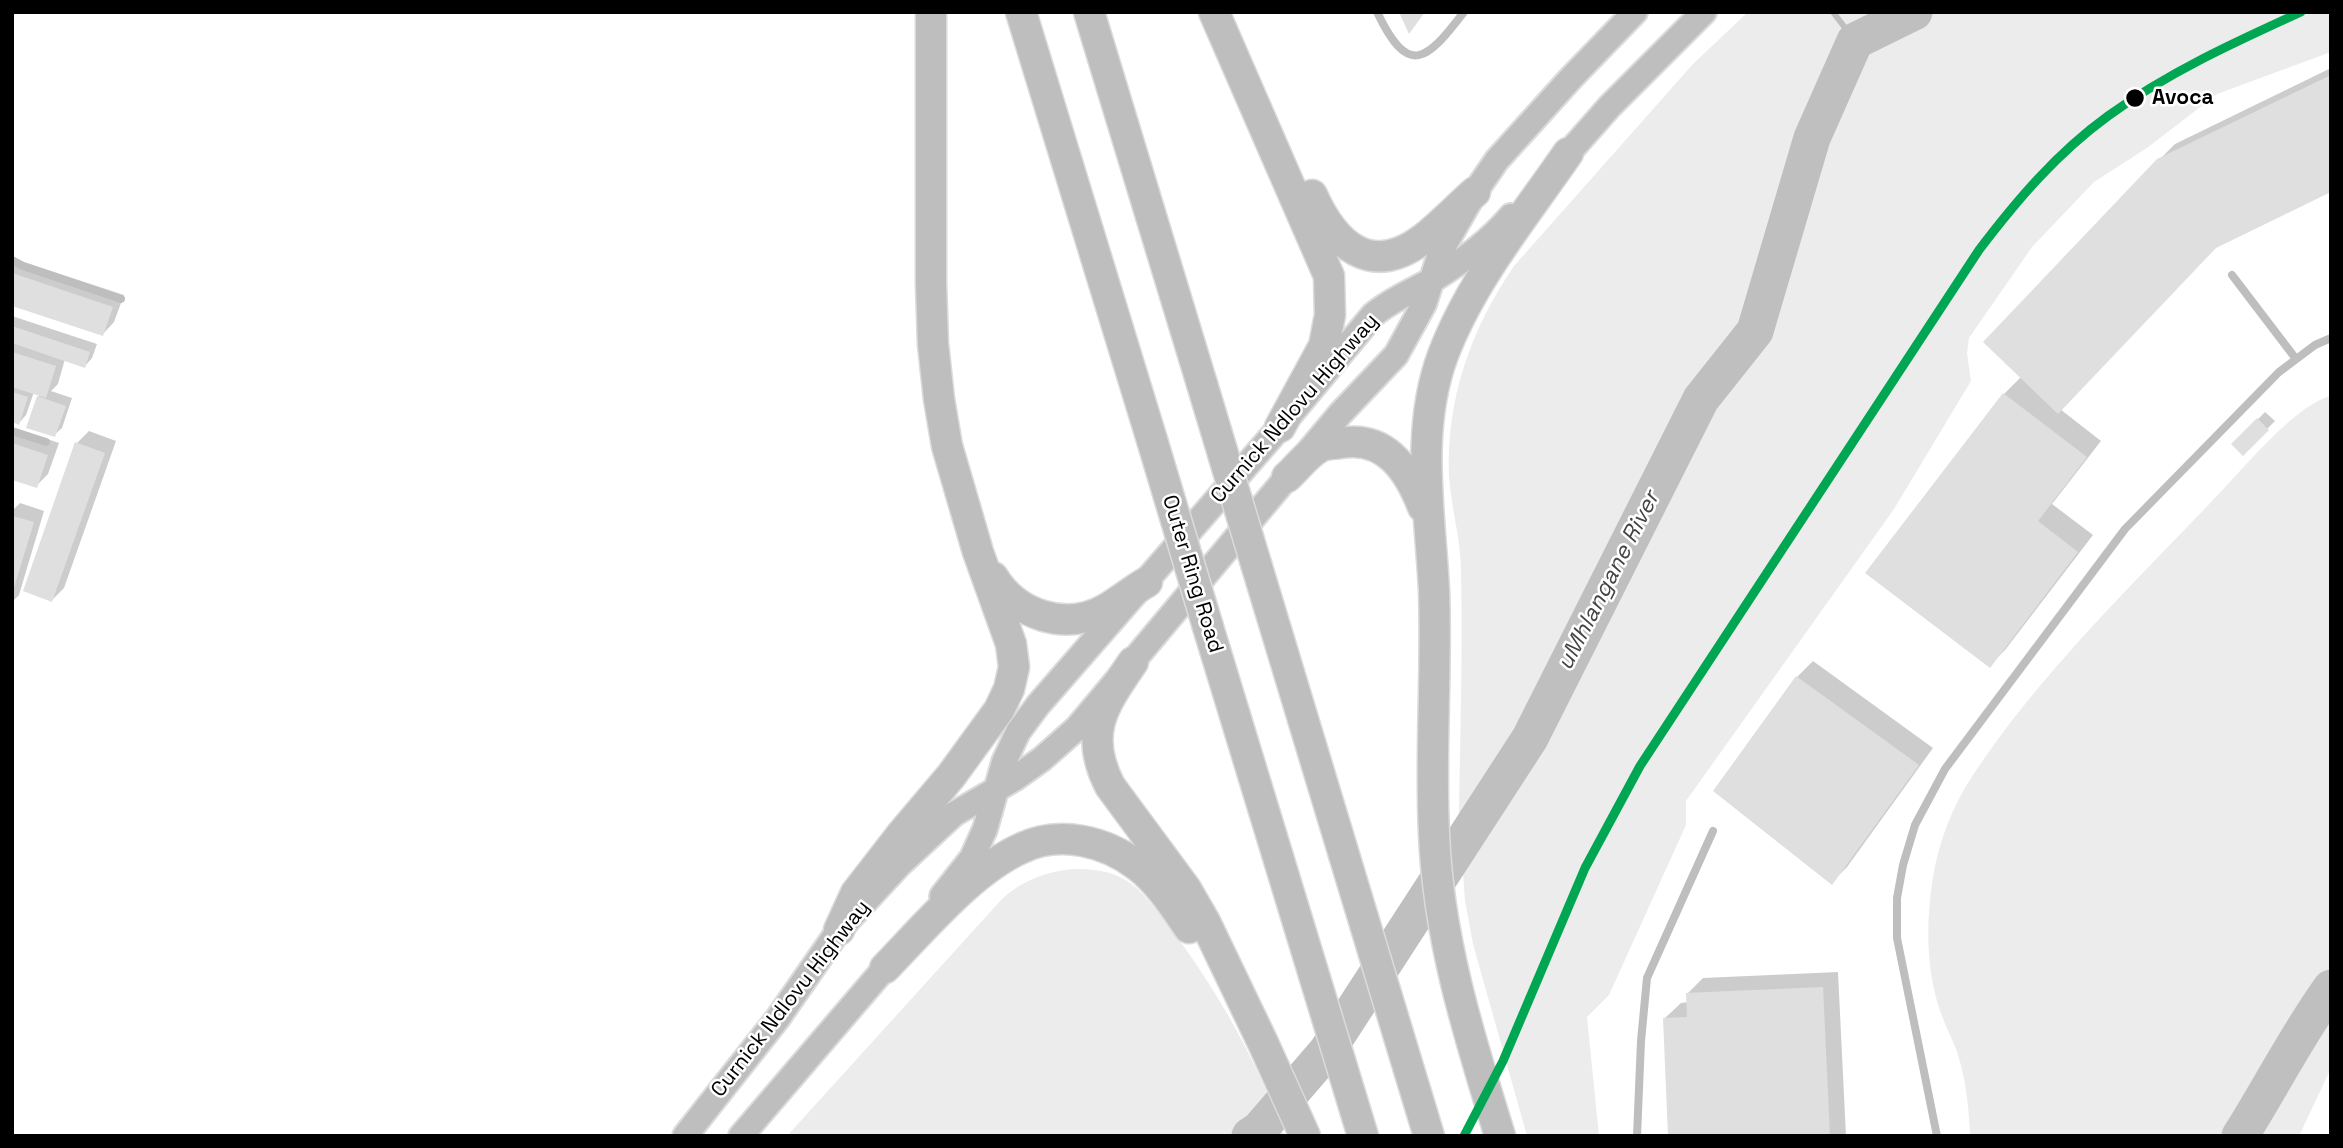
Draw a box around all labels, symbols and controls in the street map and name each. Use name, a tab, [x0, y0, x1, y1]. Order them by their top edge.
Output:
place label: Avoca	[2152, 85, 2214, 111]
marker: Avoca	[2124, 87, 2146, 109]
street label: Curnick Ndlovu Highway	[1206, 309, 1384, 509]
water label: uMhlangane River	[1552, 487, 1666, 675]
street label: Outer Ring Road	[1156, 492, 1228, 656]
street label: Curnick Ndlovu Highway	[706, 896, 876, 1102]

